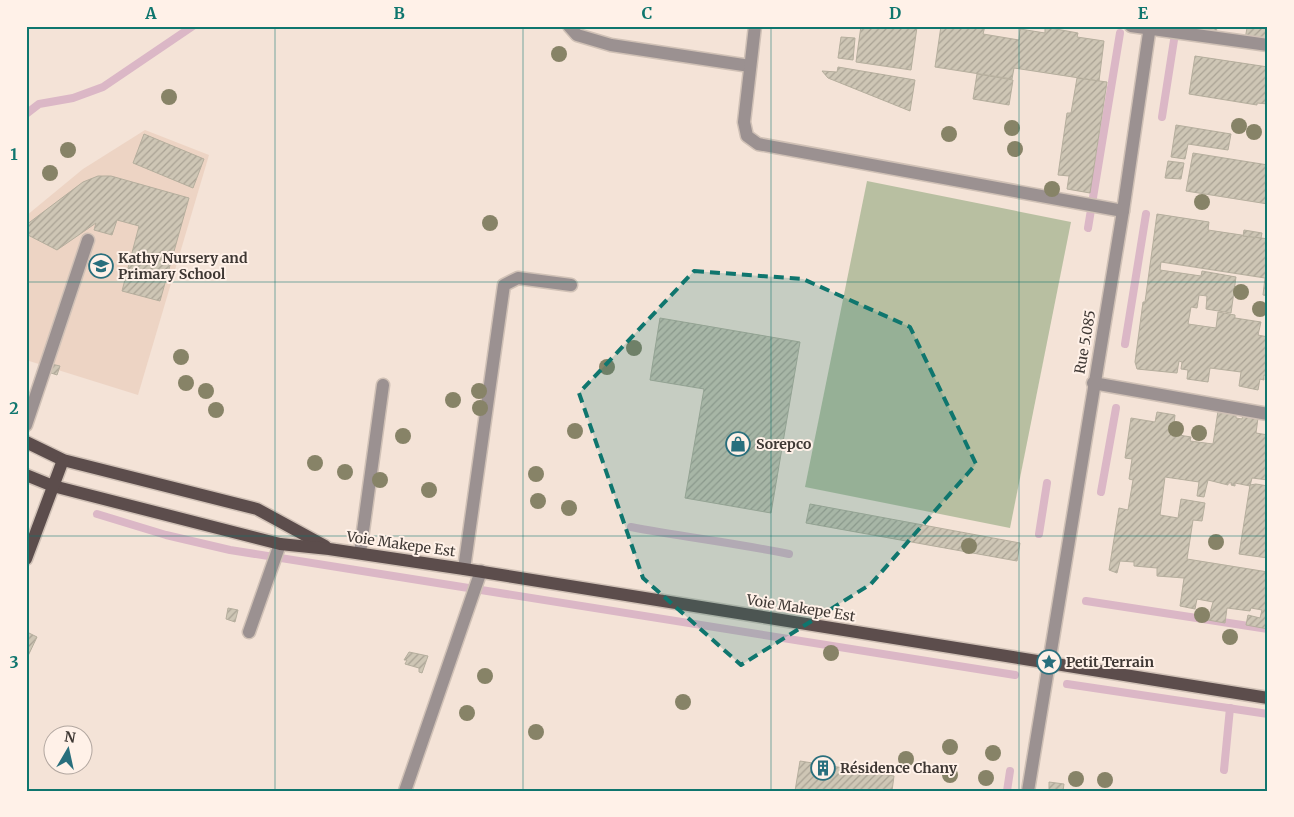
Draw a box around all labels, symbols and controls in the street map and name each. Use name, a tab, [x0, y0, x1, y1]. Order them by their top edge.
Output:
text: A	[144, 3, 157, 23]
text: B	[393, 3, 405, 23]
text: C	[642, 3, 652, 23]
text: D	[889, 3, 901, 23]
text: E	[1138, 3, 1149, 23]
text: 1	[10, 144, 18, 164]
place label: Kathy Nursery and Primary School	[118, 249, 248, 283]
school or university icon: Kathy Nursery and Primary School	[88, 253, 114, 279]
street label: Rue 5.085	[1071, 309, 1099, 375]
text: 2	[9, 398, 19, 418]
shop icon: Sorepco	[725, 431, 751, 457]
place label: Sorepco	[756, 435, 811, 453]
street label: Voie Makepe Est	[344, 527, 457, 561]
street label: Voie Makepe Est	[744, 590, 857, 626]
place icon: Petit Terrain	[1036, 649, 1062, 675]
text: 3	[9, 652, 19, 672]
place label: Petit Terrain	[1066, 653, 1154, 671]
north arrow	[42, 724, 92, 774]
text: N	[63, 727, 77, 747]
building icon: Résidence Chany	[810, 755, 836, 781]
place label: Résidence Chany	[840, 759, 958, 777]

